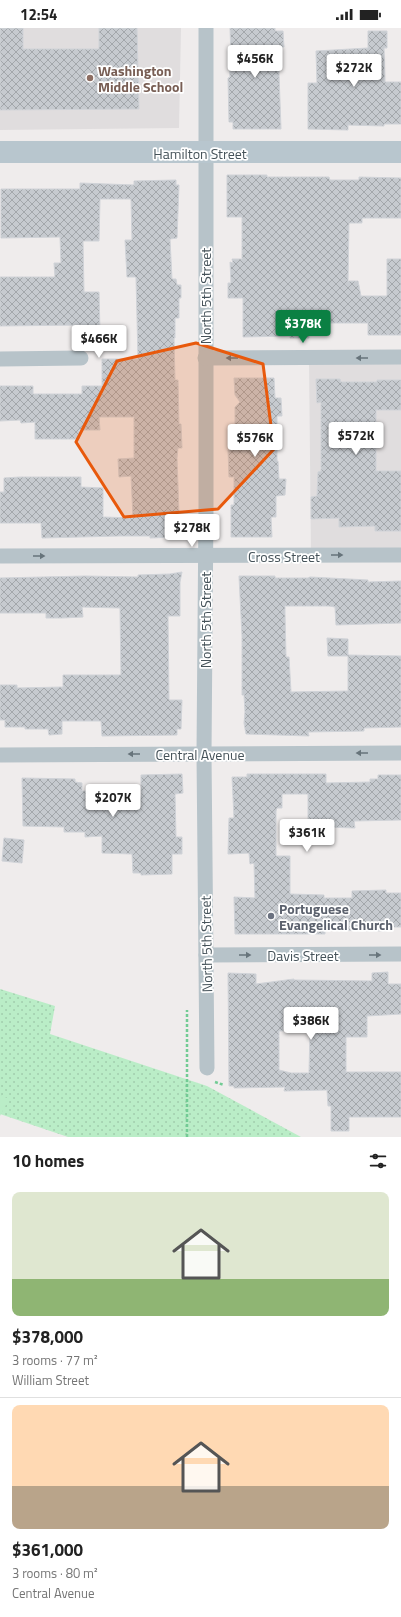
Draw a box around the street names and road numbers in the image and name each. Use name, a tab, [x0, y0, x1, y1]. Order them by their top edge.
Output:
street label: Hamilton Street	[153, 143, 247, 164]
street label: North 5th Street	[195, 248, 216, 344]
street label: Cross Street	[248, 546, 320, 567]
street label: North 5th Street	[195, 572, 216, 668]
street label: Central Avenue	[156, 744, 244, 765]
street label: North 5th Street	[195, 895, 217, 992]
street label: Davis Street	[267, 945, 339, 966]

